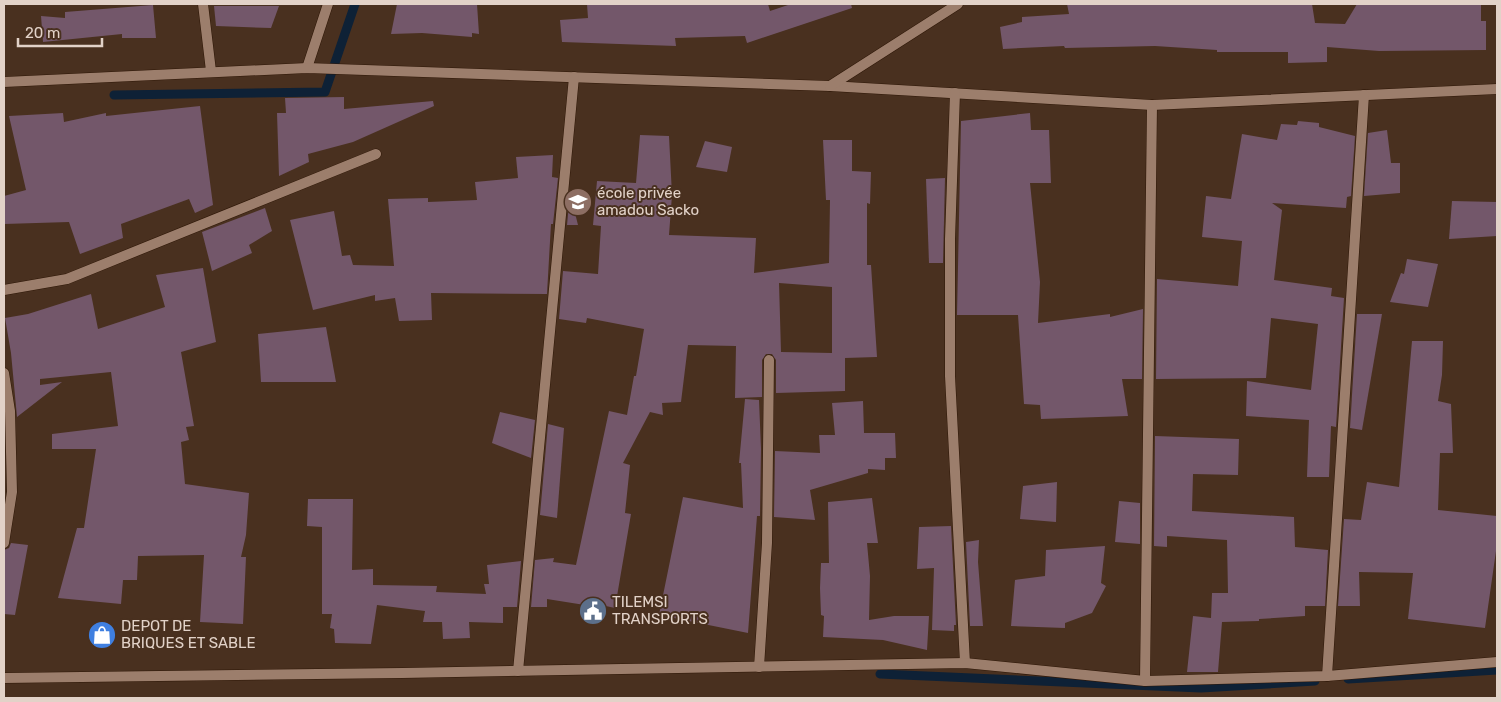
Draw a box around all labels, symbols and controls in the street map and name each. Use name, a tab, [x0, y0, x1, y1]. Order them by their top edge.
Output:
scale bar	[18, 15, 101, 47]
text: 20 m	[25, 24, 60, 42]
place label: école privée amadou Sacko	[597, 184, 699, 219]
school or university icon: école privée amadou Sacko	[563, 187, 593, 217]
place label: TILEMSI TRANSPORTS	[612, 593, 708, 628]
public building icon: TILEMSI TRANSPORTS	[578, 596, 608, 626]
place label: DEPOT DE BRIQUES ET SABLE	[121, 617, 256, 652]
shop icon: DEPOT DE BRIQUES ET SABLE	[87, 620, 117, 650]

